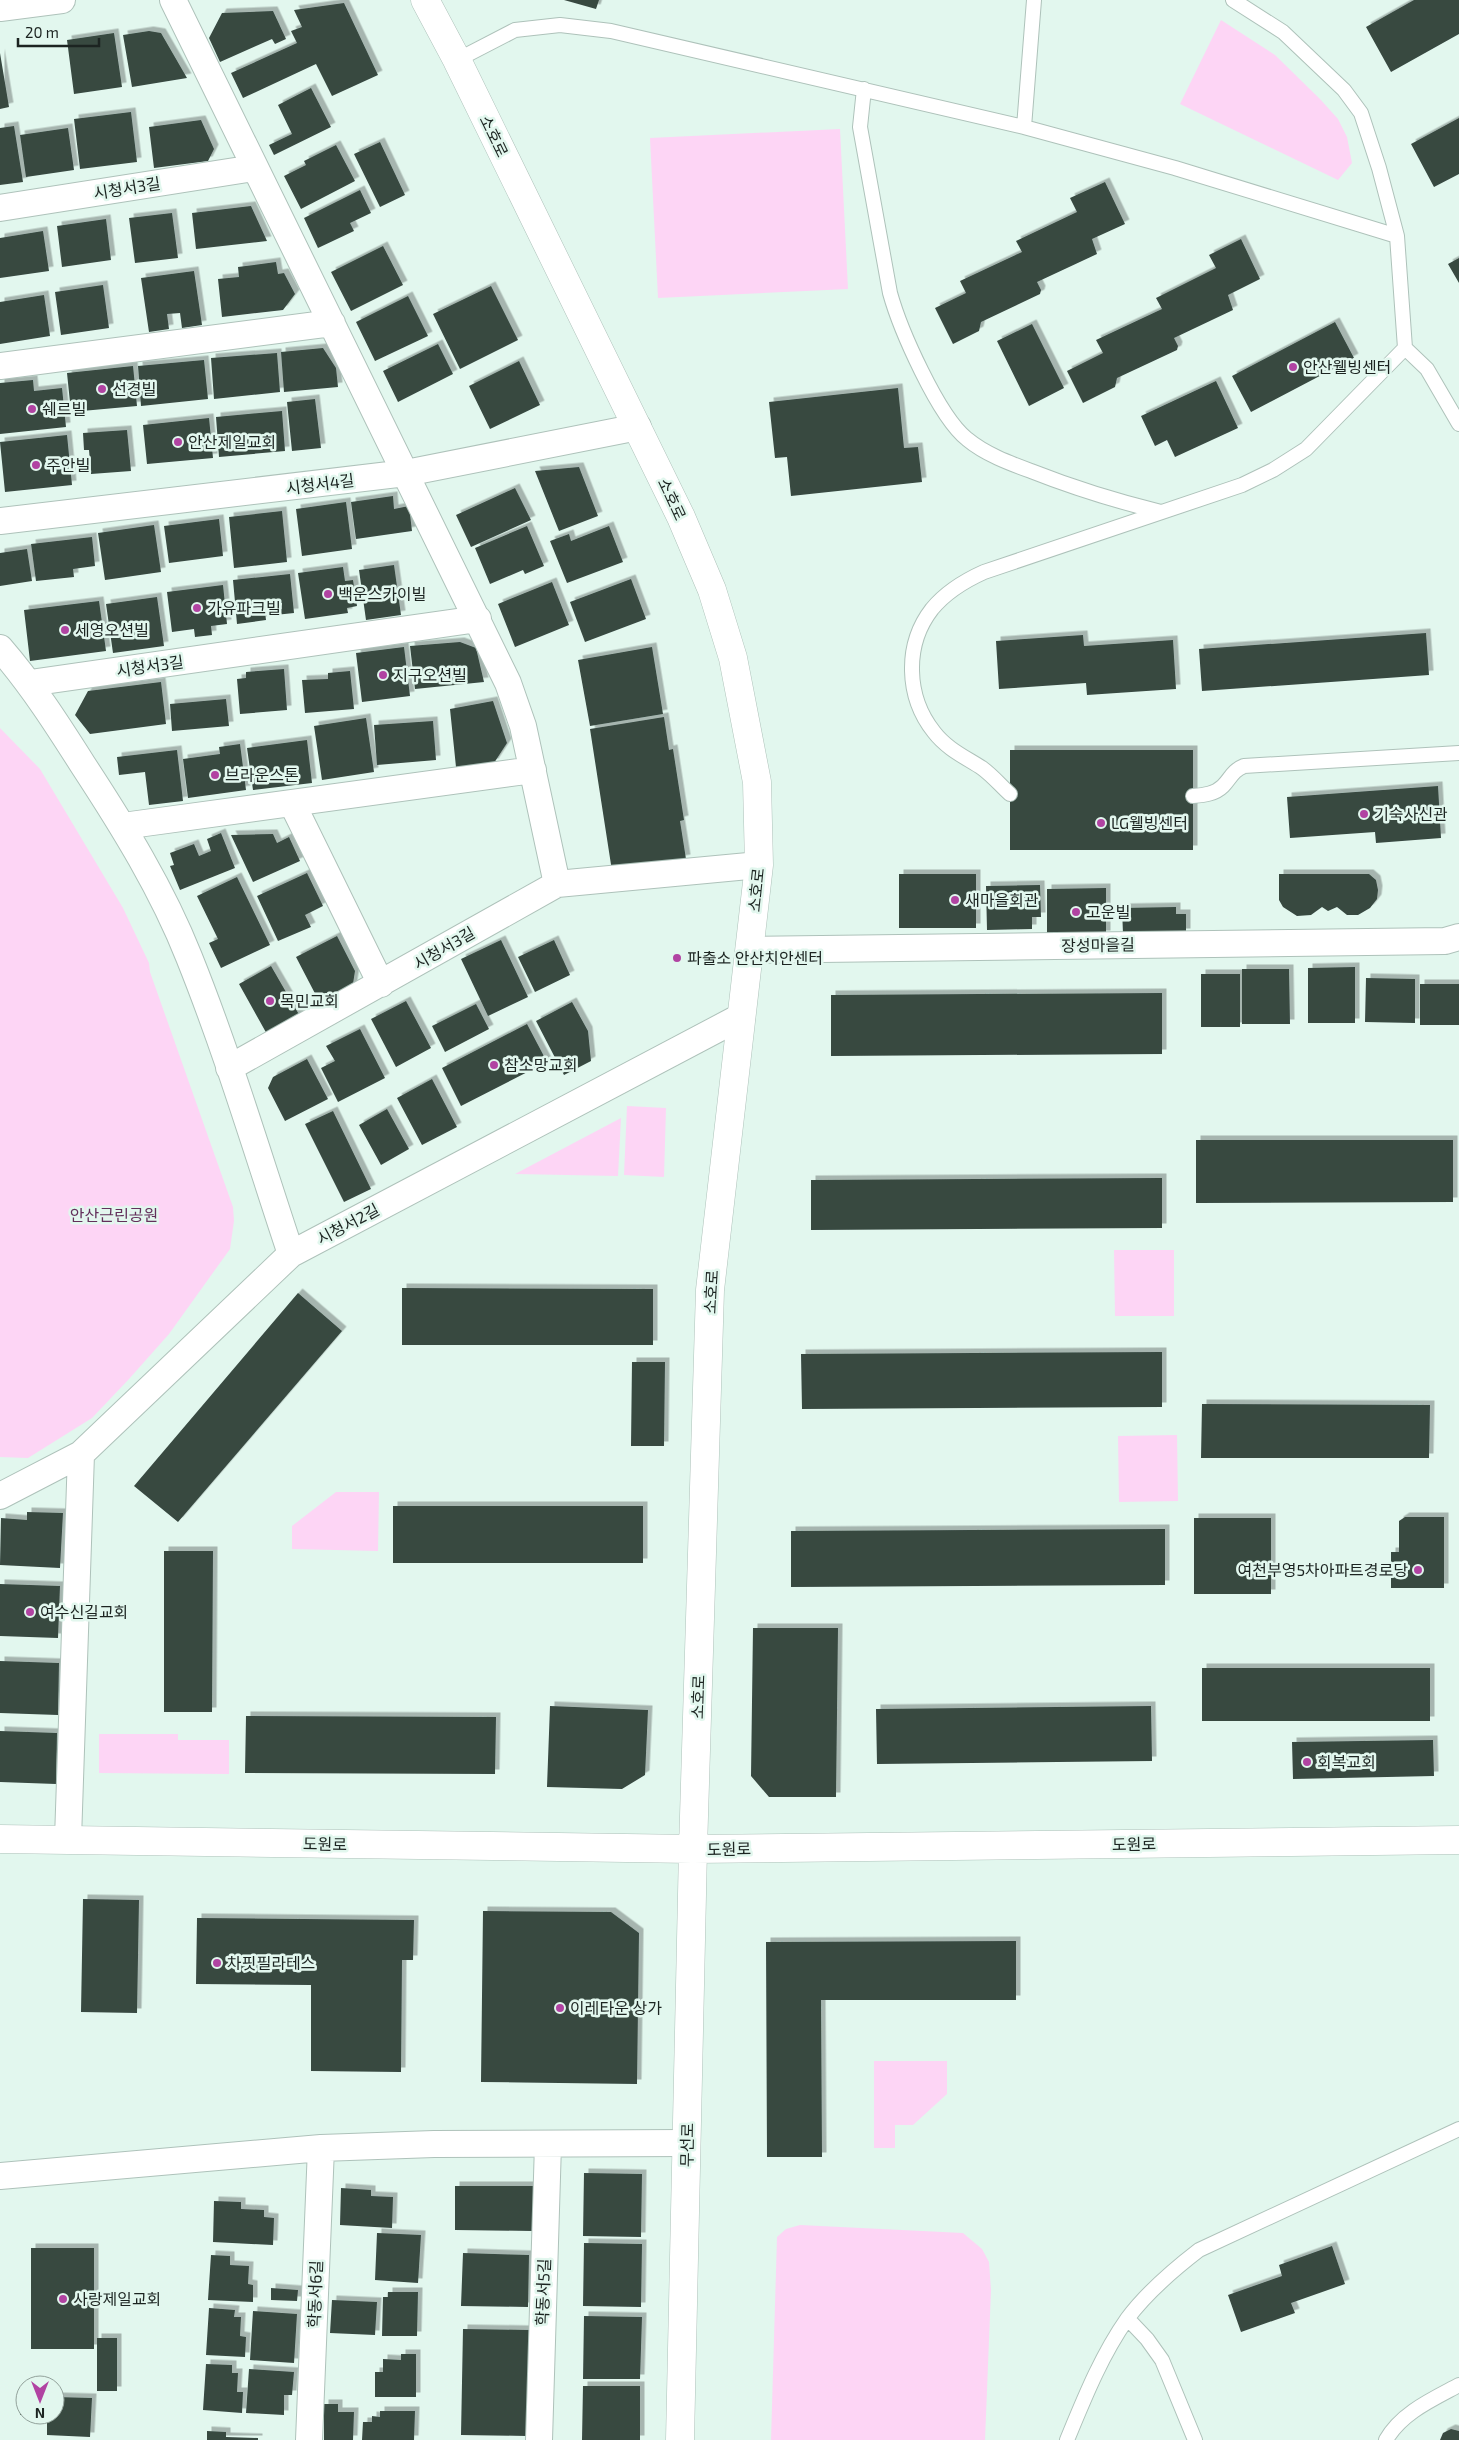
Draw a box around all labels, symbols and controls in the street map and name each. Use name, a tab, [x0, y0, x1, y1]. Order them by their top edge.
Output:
scale bar	[18, 15, 99, 47]
text: 20 m	[25, 23, 59, 41]
street label: 소호로	[476, 112, 513, 160]
street label: 시청서3길	[92, 173, 162, 202]
place label: 안산웰빙센터	[1303, 357, 1391, 376]
marker: 안산웰빙센터	[1287, 361, 1299, 373]
place label: 선경빌	[112, 379, 156, 398]
marker: 선경빌	[96, 383, 108, 395]
place label: 쉐르빌	[42, 399, 86, 418]
marker: 쉐르빌	[26, 403, 38, 415]
place label: 안산제일교회	[188, 432, 276, 451]
marker: 안산제일교회	[172, 436, 184, 448]
place label: 주안빌	[46, 455, 90, 474]
marker: 주안빌	[30, 459, 42, 471]
street label: 시청서4길	[285, 470, 355, 497]
street label: 소호로	[655, 475, 691, 523]
place label: 백운스카이빌	[338, 584, 426, 603]
marker: 백운스카이빌	[322, 588, 334, 600]
place label: 가유파크빌	[207, 598, 281, 617]
marker: 가유파크빌	[191, 602, 203, 614]
place label: 세영오션빌	[75, 620, 149, 639]
marker: 세영오션빌	[59, 624, 71, 636]
street label: 시청서3길	[115, 651, 185, 680]
place label: 지구오션빌	[393, 665, 467, 684]
marker: 지구오션빌	[377, 669, 389, 681]
place label: 브라운스톤	[225, 765, 299, 784]
marker: 브라운스톤	[209, 769, 221, 781]
place label: 기숙사신관	[1374, 804, 1448, 823]
marker: 기숙사신관	[1358, 808, 1370, 820]
place label: LG웰빙센터	[1111, 813, 1188, 832]
marker: LG웰빙센터	[1095, 817, 1107, 829]
street label: 소호로	[744, 867, 767, 913]
place label: 새마을회관	[965, 890, 1039, 909]
marker: 새마을회관	[949, 894, 961, 906]
place label: 고운빌	[1086, 902, 1130, 921]
marker: 고운빌	[1070, 906, 1082, 918]
street label: 시청서3길	[410, 922, 478, 973]
street label: 장성마을길	[1061, 934, 1135, 955]
place label: 파출소 안산치안센터	[687, 948, 823, 967]
marker: 파출소 안산치안센터	[671, 952, 683, 964]
place label: 목민교회	[280, 991, 339, 1010]
marker: 목민교회	[264, 995, 276, 1007]
place label: 참소망교회	[504, 1055, 578, 1074]
marker: 참소망교회	[488, 1059, 500, 1071]
street label: 시청서2길	[313, 1199, 382, 1248]
park label: 안산근린공원	[70, 1205, 158, 1224]
street label: 소호로	[700, 1269, 721, 1315]
place label: 여천부영5차아파트경로당	[1238, 1560, 1408, 1579]
marker: 여천부영5차아파트경로당	[1412, 1564, 1424, 1576]
place label: 여수신길교회	[40, 1602, 128, 1621]
marker: 여수신길교회	[24, 1606, 36, 1618]
street label: 소호로	[687, 1674, 708, 1719]
place label: 회복교회	[1317, 1752, 1376, 1771]
marker: 회복교회	[1301, 1756, 1313, 1768]
street label: 도원로	[303, 1834, 348, 1853]
street label: 도원로	[1112, 1834, 1157, 1853]
street label: 도원로	[707, 1839, 752, 1858]
place label: 차핏필라테스	[227, 1953, 315, 1972]
marker: 차핏필라테스	[211, 1957, 223, 1969]
place label: 이레타운 상가	[570, 1998, 662, 2017]
marker: 이레타운 상가	[554, 2002, 566, 2014]
street label: 무선로	[677, 2122, 696, 2167]
street label: 학동서5길	[532, 2258, 553, 2326]
street label: 학동서6길	[304, 2260, 325, 2328]
place label: 사랑제일교회	[73, 2289, 161, 2308]
marker: 사랑제일교회	[57, 2293, 69, 2305]
north arrow	[15, 2375, 65, 2425]
text: N	[35, 2405, 45, 2422]

